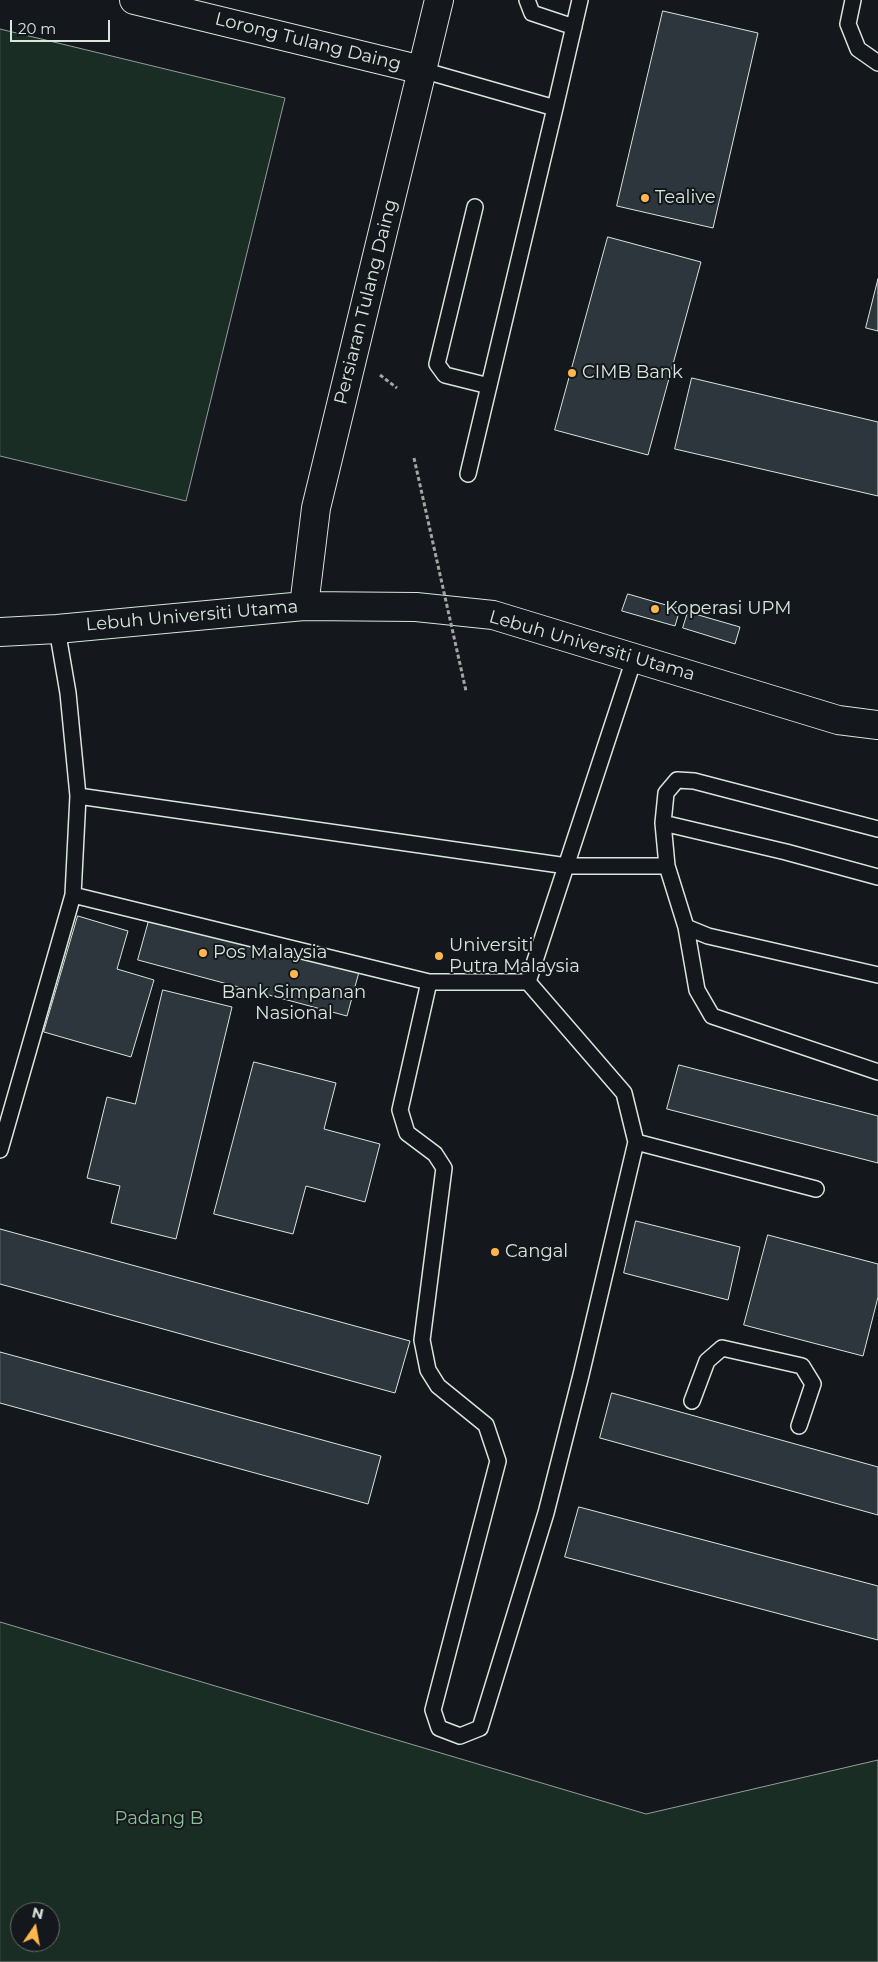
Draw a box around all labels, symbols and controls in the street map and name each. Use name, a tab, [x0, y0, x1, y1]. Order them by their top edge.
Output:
street label: Lorong Tulang Daing	[213, 8, 403, 76]
scale bar	[12, 10, 112, 42]
text: 20 m	[18, 19, 56, 38]
place label: Tealive	[655, 187, 716, 209]
marker: Tealive	[639, 192, 651, 204]
street label: Persiaran Tulang Daing	[330, 197, 402, 407]
place label: CIMB Bank	[582, 362, 683, 384]
marker: CIMB Bank	[566, 367, 578, 379]
street label: Lebuh Universiti Utama	[85, 596, 299, 636]
place label: Koperasi UPM	[665, 598, 791, 620]
marker: Koperasi UPM	[649, 603, 661, 615]
street label: Lebuh Universiti Utama	[487, 606, 697, 686]
place label: Universiti Putra Malaysia	[449, 935, 580, 978]
place label: Pos Malaysia	[213, 942, 327, 964]
marker: Pos Malaysia	[197, 947, 209, 959]
marker: Universiti Putra Malaysia	[433, 950, 445, 962]
marker: Bank Simpanan Nasional	[288, 968, 300, 980]
place label: Bank Simpanan Nasional	[222, 982, 366, 1024]
place label: Cangal	[505, 1241, 568, 1263]
marker: Cangal	[489, 1246, 501, 1258]
park label: Padang B	[115, 1808, 203, 1830]
north arrow	[10, 1902, 60, 1952]
text: N	[31, 1903, 45, 1923]

